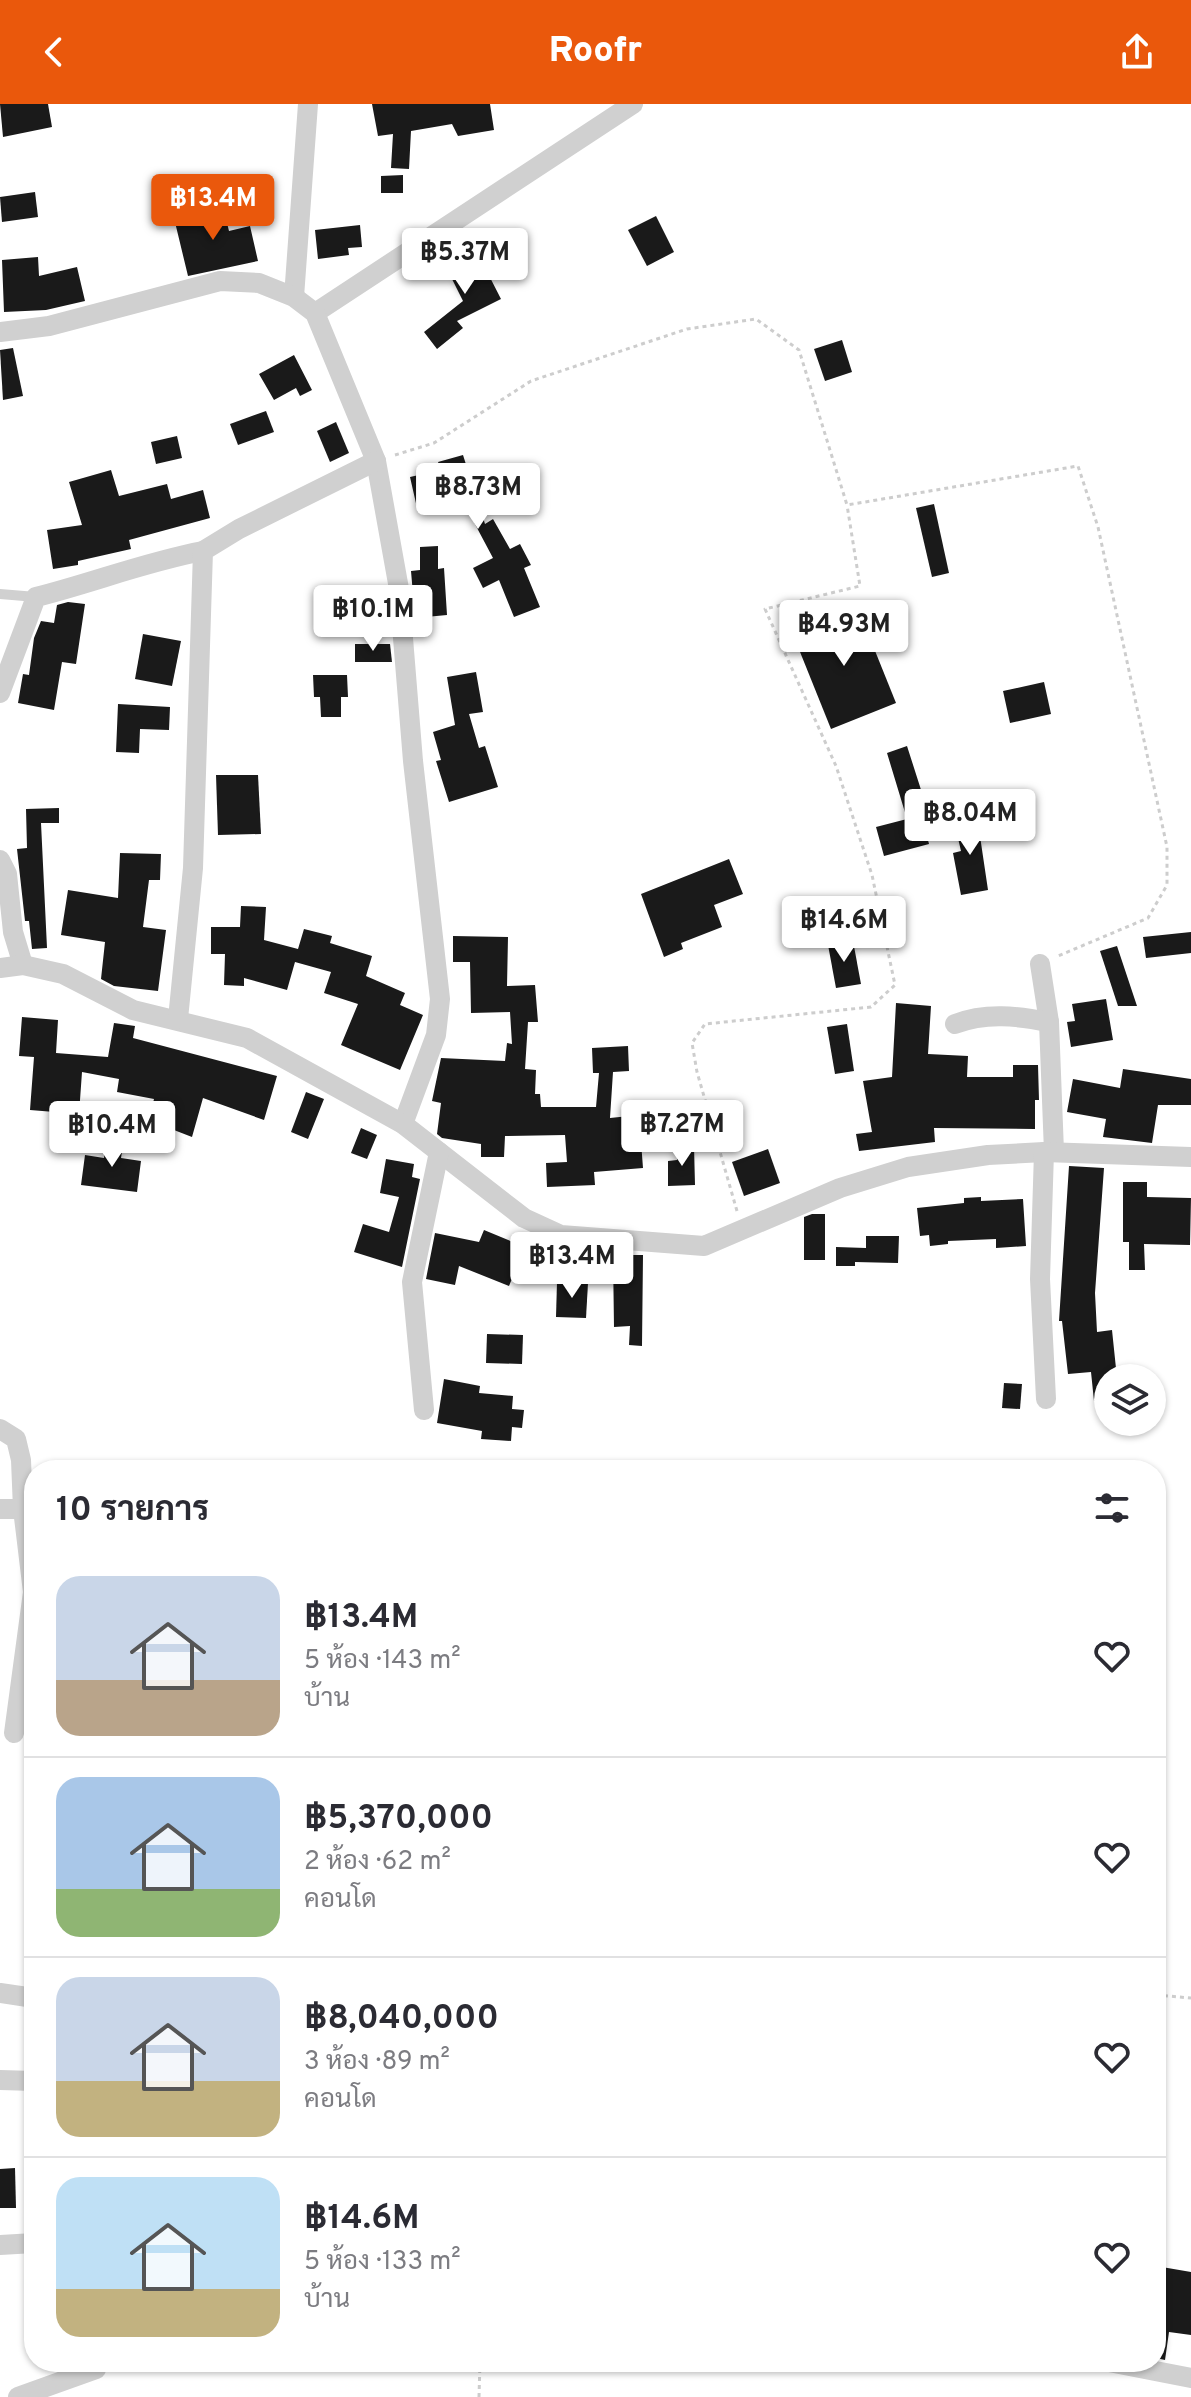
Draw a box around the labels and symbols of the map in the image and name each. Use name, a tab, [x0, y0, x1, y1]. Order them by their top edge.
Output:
pin: ฿13.4M	[148, 174, 278, 242]
pin: ฿5.37M	[400, 228, 530, 296]
pin: ฿8.73M	[413, 463, 543, 531]
pin: ฿10.1M	[308, 585, 438, 653]
pin: ฿4.93M	[779, 600, 909, 668]
pin: ฿8.04M	[905, 789, 1035, 857]
pin: ฿14.6M	[779, 896, 909, 964]
pin: ฿7.27M	[617, 1100, 747, 1168]
pin: ฿10.4M	[47, 1101, 177, 1169]
pin: ฿13.4M	[507, 1232, 637, 1300]

